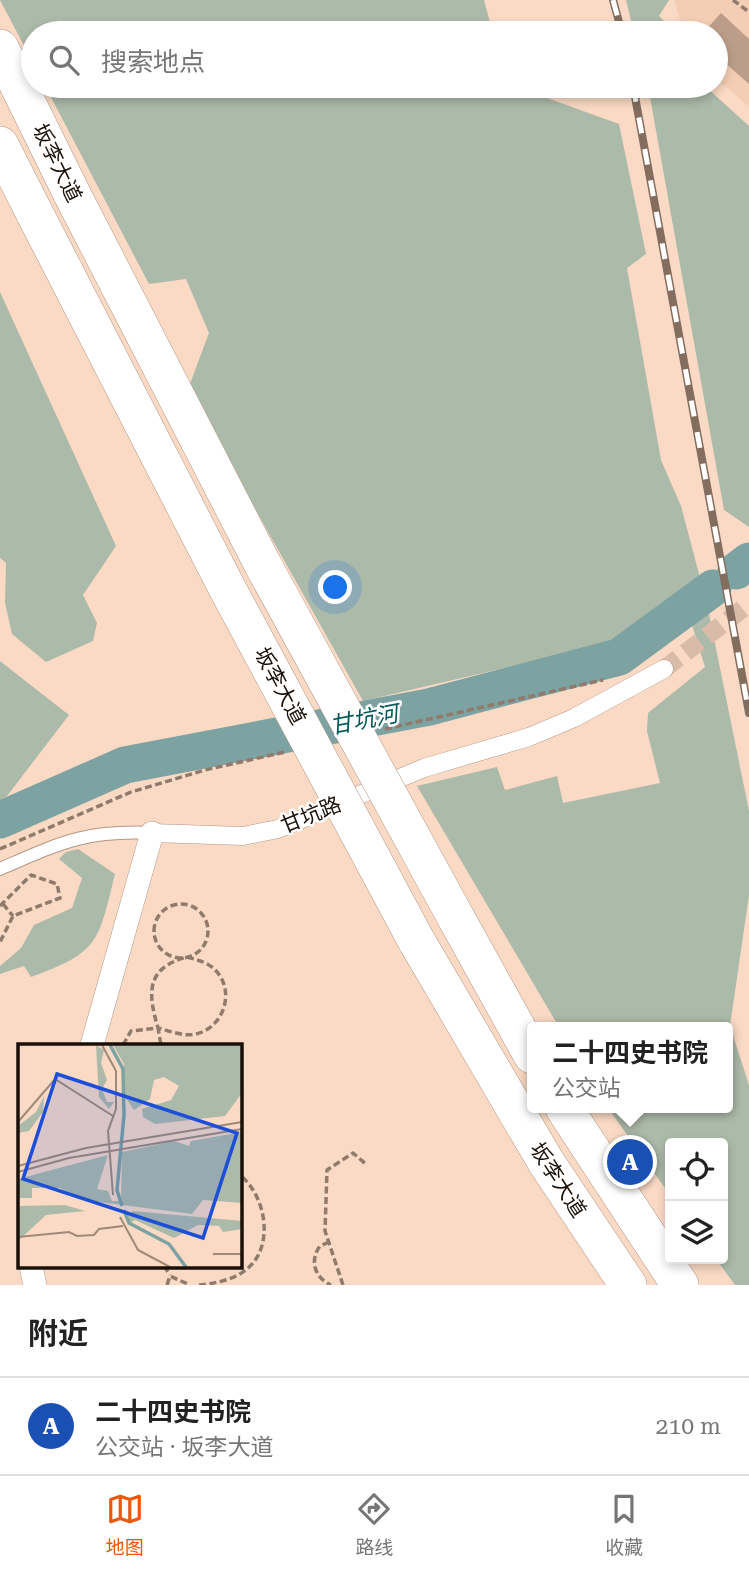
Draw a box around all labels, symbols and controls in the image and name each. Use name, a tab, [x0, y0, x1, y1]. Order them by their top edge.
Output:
search box	[21, 21, 728, 98]
icon: search	[45, 41, 83, 79]
text: 搜索地点	[101, 47, 205, 77]
street label: 坂李大道	[28, 120, 86, 206]
your location	[318, 570, 352, 604]
street label: 坂李大道	[250, 643, 310, 729]
water label: 甘坑河	[328, 699, 404, 740]
street label: 甘坑路	[277, 792, 345, 838]
popup	[527, 1022, 733, 1113]
text: 二十四史书院	[552, 1038, 708, 1068]
inset map	[18, 1044, 242, 1268]
text: 公交站	[552, 1075, 621, 1102]
pin: A	[607, 1136, 653, 1188]
street label: 坂李大道	[525, 1138, 591, 1222]
map controls	[665, 1138, 728, 1264]
button: locate	[665, 1138, 728, 1201]
button: layers	[665, 1201, 728, 1264]
text: 附近	[28, 1316, 88, 1351]
text: 二十四史书院	[95, 1397, 251, 1427]
text: A	[43, 1413, 59, 1440]
text: 210 m	[656, 1413, 721, 1440]
text: 公交站 · 坂李大道	[95, 1434, 273, 1461]
tab: 地图	[106, 1490, 144, 1559]
tab: 路线	[355, 1490, 393, 1559]
tab: 收藏	[605, 1490, 643, 1559]

